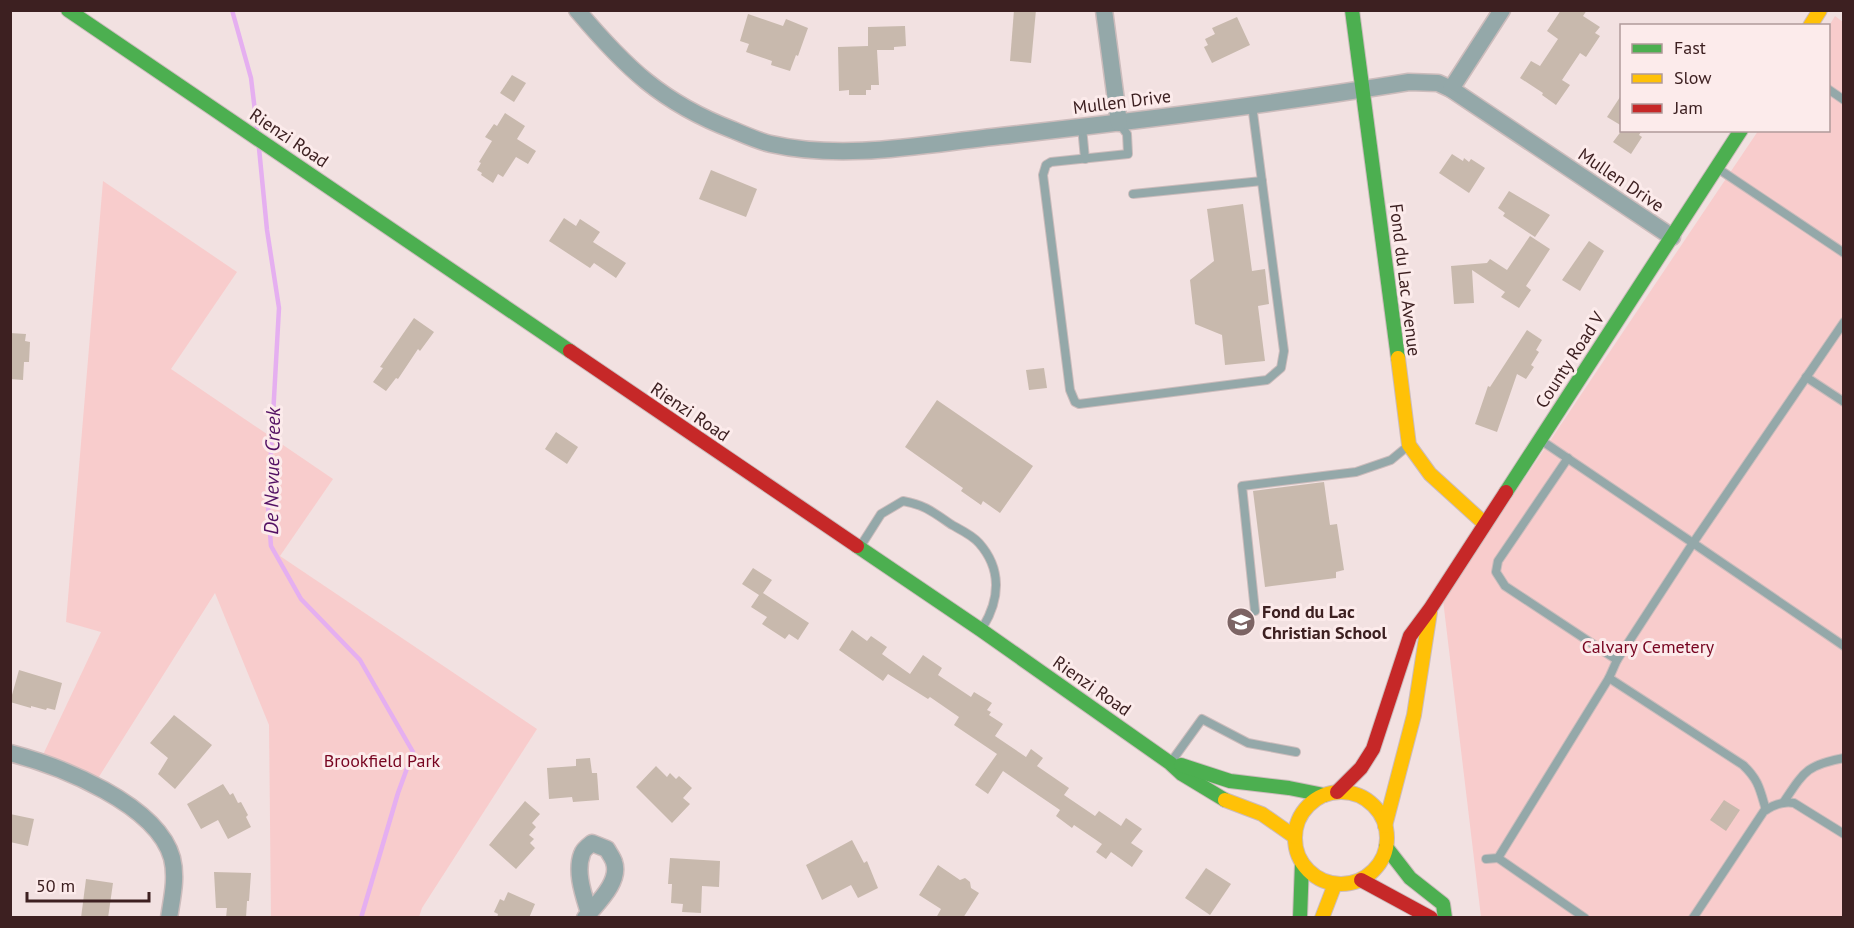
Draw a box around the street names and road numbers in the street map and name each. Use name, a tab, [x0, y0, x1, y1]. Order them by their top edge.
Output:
street label: Mullen Drive	[1072, 84, 1172, 119]
street label: Rienzi Road	[245, 103, 333, 172]
street label: Mullen Drive	[1574, 142, 1669, 217]
street label: Fond du Lac Avenue	[1385, 202, 1426, 358]
street label: County Road V	[1530, 307, 1610, 412]
street label: Rienzi Road	[646, 377, 734, 446]
street label: Rienzi Road	[1049, 650, 1136, 721]

